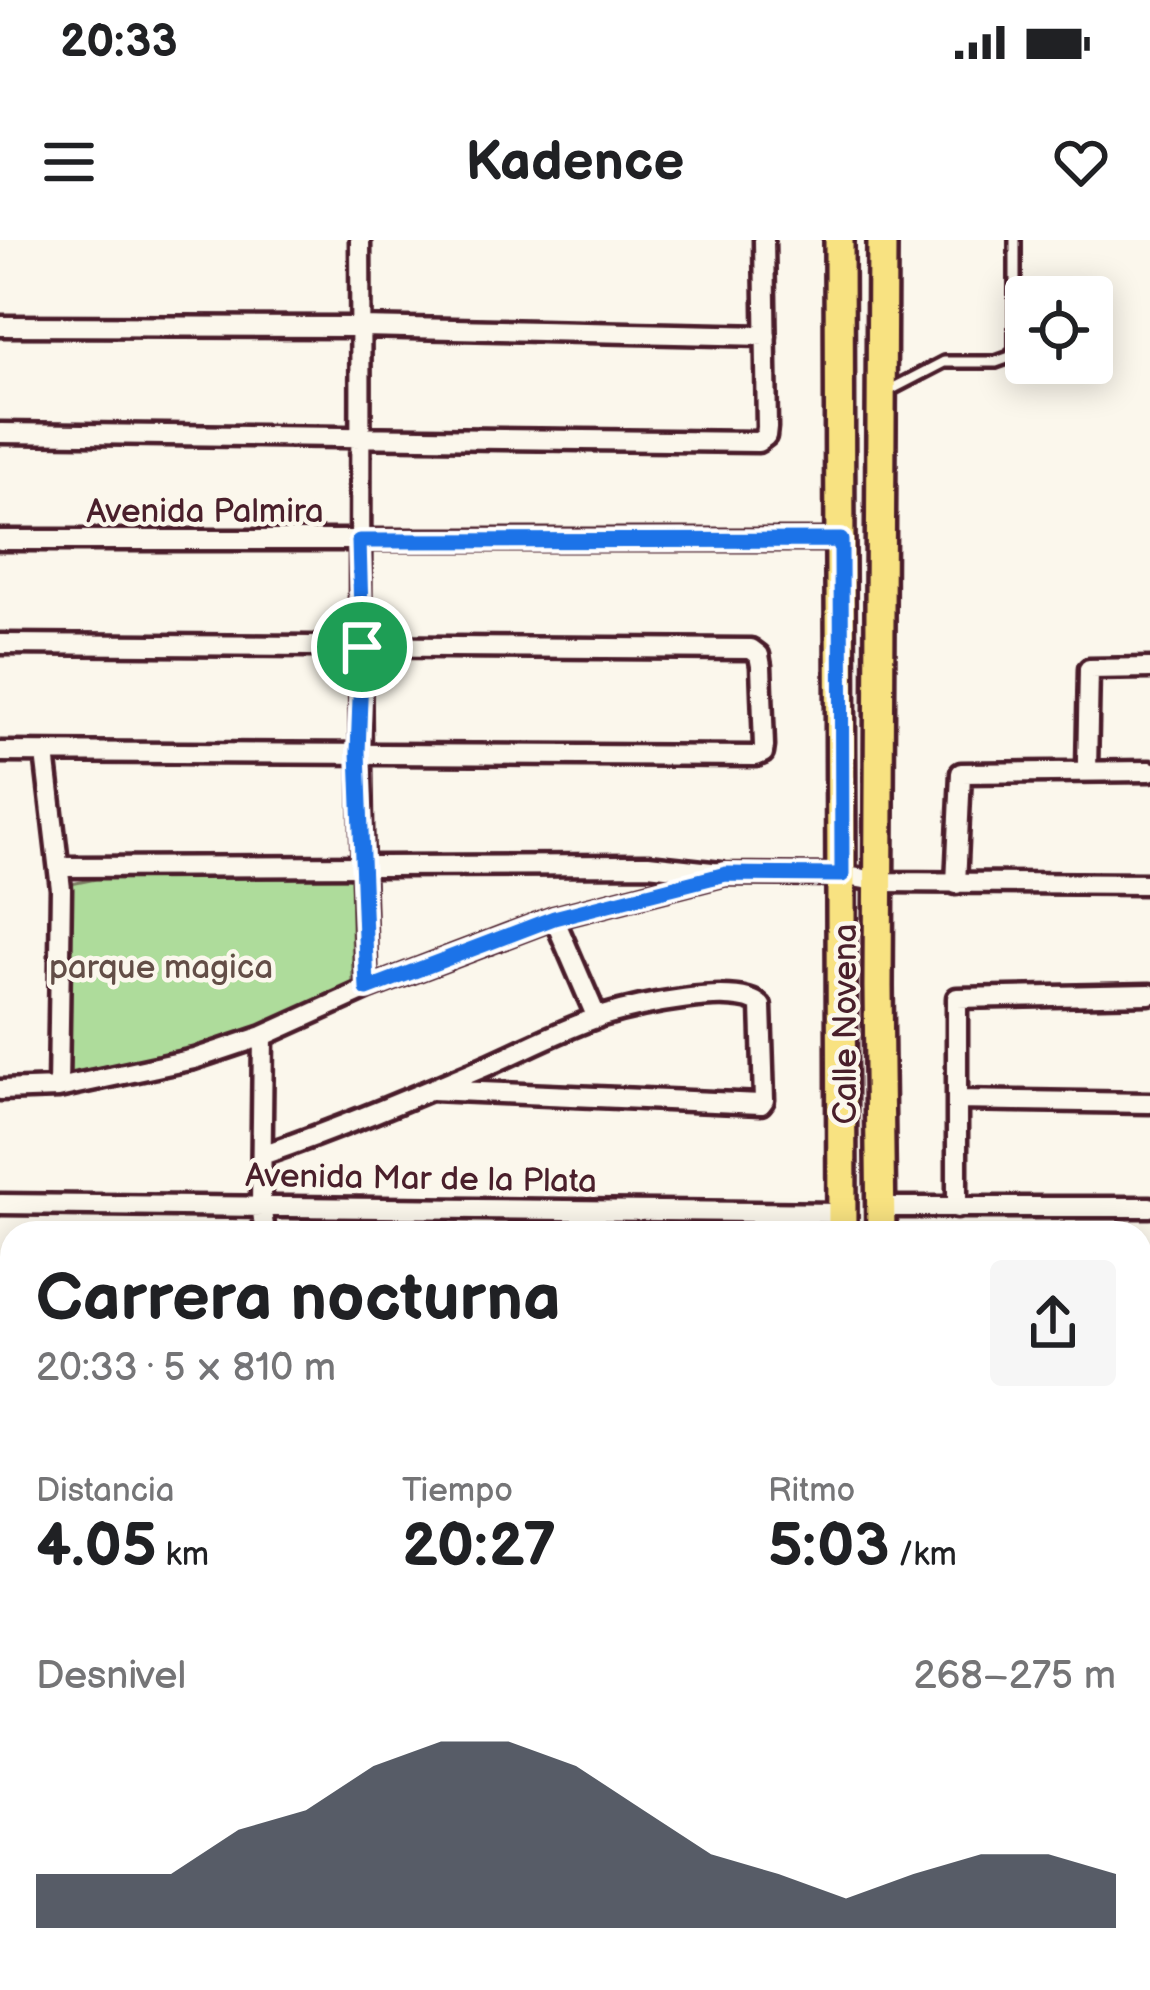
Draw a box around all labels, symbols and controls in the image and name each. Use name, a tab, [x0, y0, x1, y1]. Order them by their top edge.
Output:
text: 20:33	[60, 15, 178, 70]
icon: menu	[36, 129, 102, 195]
icon: heart	[1048, 129, 1114, 195]
text: Kadence	[466, 130, 684, 195]
map controls	[1005, 276, 1113, 384]
button: locate	[1005, 276, 1113, 384]
street label: Avenida Palmira	[86, 492, 324, 532]
pin	[311, 596, 413, 698]
icon: arrive	[329, 614, 395, 680]
street label: Calle Novena	[826, 924, 866, 1124]
park label: parque magica	[49, 948, 273, 988]
street label: Avenida Mar de la Plata	[245, 1156, 597, 1202]
text: Carrera nocturna	[36, 1260, 561, 1339]
button: share	[990, 1260, 1116, 1386]
text: 20:33 · 5 × 810 m	[36, 1345, 336, 1392]
text: Distancia	[36, 1471, 175, 1511]
text: Tiempo	[402, 1471, 513, 1511]
text: Ritmo	[768, 1471, 855, 1511]
text: 4.05	[36, 1511, 157, 1583]
text: 20:27	[402, 1511, 556, 1583]
text: 5:03	[768, 1511, 889, 1583]
text: km	[157, 1535, 209, 1575]
text: /km	[889, 1535, 957, 1575]
text: Desnivel	[36, 1653, 186, 1700]
text: 268–275 m	[913, 1653, 1116, 1700]

